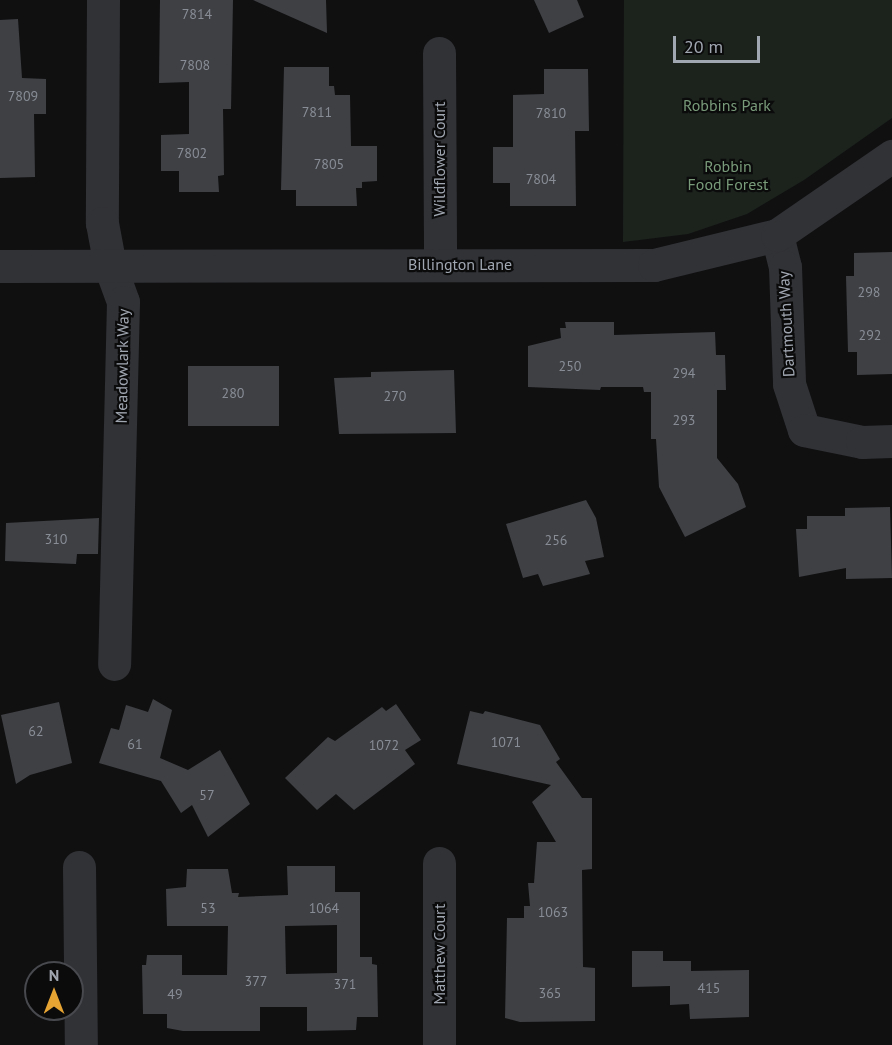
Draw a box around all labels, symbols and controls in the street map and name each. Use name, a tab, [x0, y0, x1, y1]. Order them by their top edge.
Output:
house number: 7814	[182, 6, 212, 22]
scale bar	[676, 24, 763, 62]
text: 20 m	[684, 35, 723, 58]
house number: 7808	[180, 57, 210, 73]
house number: 7809	[8, 88, 38, 104]
park label: Robbins Park	[683, 95, 771, 115]
street label: Wildflower Court	[429, 101, 449, 217]
house number: 7811	[302, 104, 332, 120]
house number: 7810	[536, 105, 566, 121]
house number: 7802	[177, 145, 207, 161]
house number: 7805	[314, 156, 344, 172]
park label: Robbin Food Forest	[688, 156, 768, 194]
house number: 7804	[526, 171, 556, 187]
street label: Billington Lane	[408, 254, 512, 274]
street label: Dartmouth Way	[774, 270, 798, 378]
house number: 298	[858, 284, 880, 300]
street label: Meadowlark Way	[111, 308, 133, 424]
house number: 292	[859, 327, 881, 343]
house number: 250	[559, 358, 581, 374]
house number: 294	[673, 365, 695, 381]
house number: 280	[222, 385, 244, 401]
house number: 270	[384, 388, 406, 404]
house number: 293	[673, 412, 695, 428]
house number: 310	[45, 531, 67, 547]
house number: 256	[545, 532, 567, 548]
house number: 62	[28, 723, 44, 739]
house number: 1071	[491, 734, 521, 750]
house number: 61	[127, 736, 143, 752]
house number: 1072	[369, 737, 399, 753]
house number: 57	[199, 787, 215, 803]
house number: 53	[200, 900, 216, 916]
house number: 1064	[309, 900, 339, 916]
street label: Matthew Court	[429, 903, 449, 1005]
house number: 1063	[538, 904, 568, 920]
north arrow	[24, 961, 84, 1021]
text: N	[49, 965, 59, 985]
house number: 377	[245, 973, 267, 989]
house number: 371	[334, 976, 356, 992]
house number: 415	[698, 980, 720, 996]
house number: 365	[539, 985, 561, 1001]
house number: 49	[167, 986, 183, 1002]

